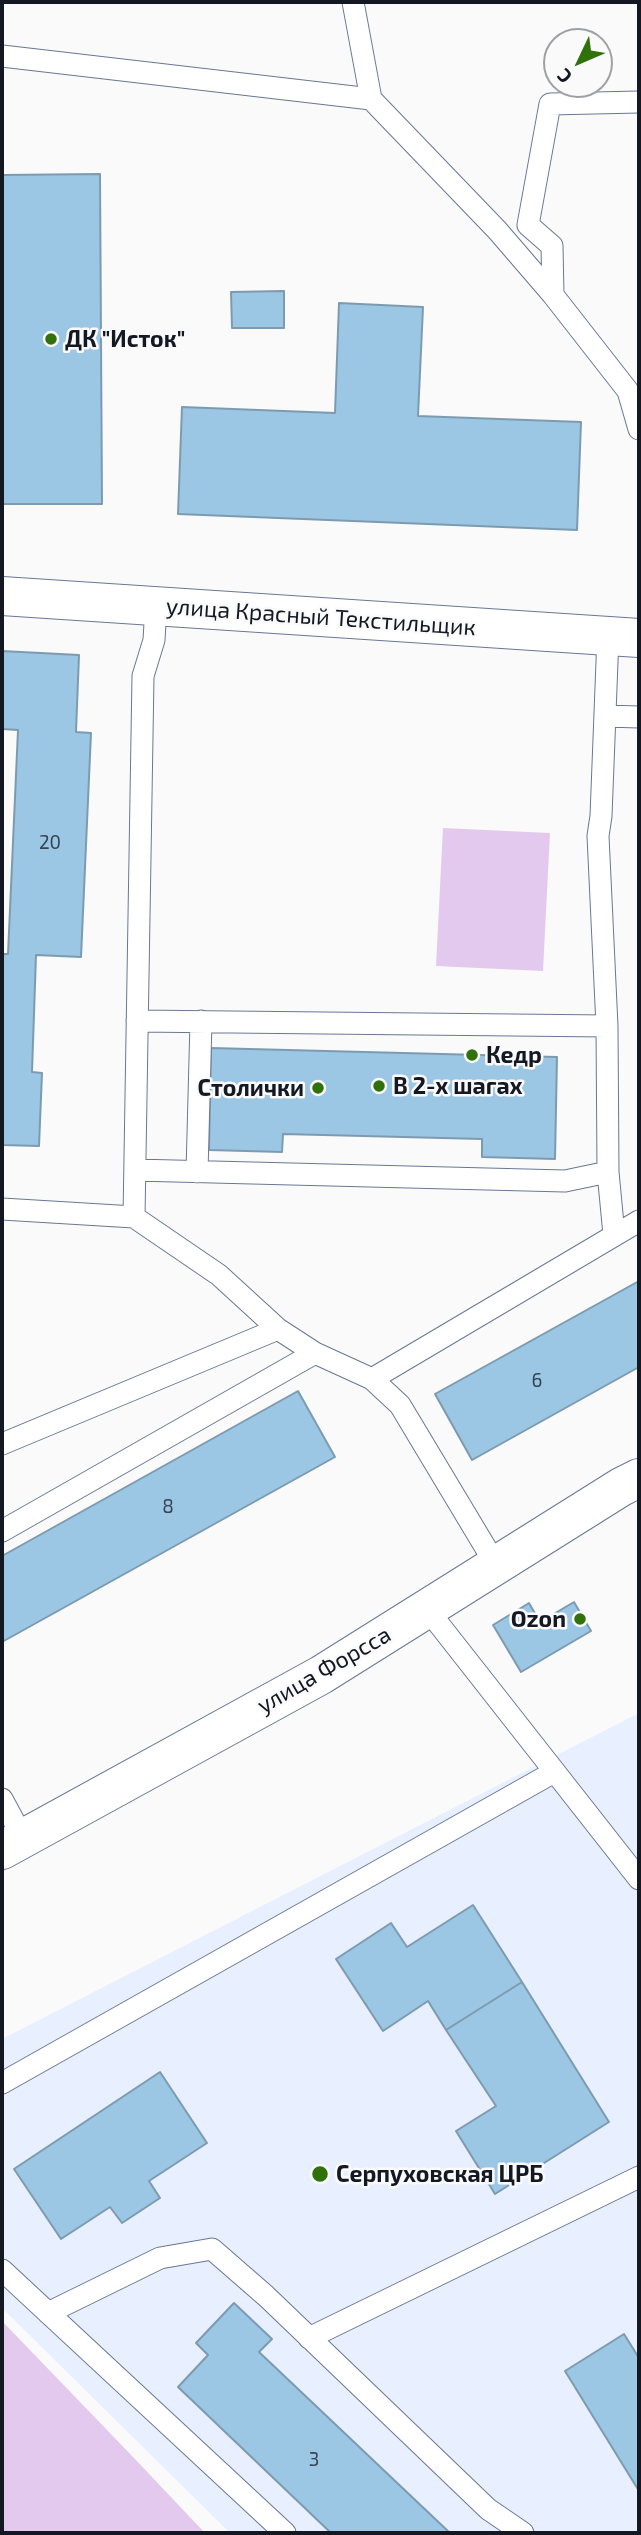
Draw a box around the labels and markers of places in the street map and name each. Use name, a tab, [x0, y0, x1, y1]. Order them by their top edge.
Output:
place label: ДК "Исток"	[65, 325, 185, 353]
marker: ДК "Исток"	[43, 331, 59, 347]
place label: Кедр	[486, 1041, 542, 1069]
marker: Кедр	[464, 1047, 480, 1063]
place label: В 2-х шагах	[393, 1072, 523, 1100]
place label: Столички	[198, 1074, 304, 1102]
marker: В 2-х шагах	[371, 1078, 387, 1094]
marker: Столички	[310, 1080, 326, 1096]
place label: Ozon	[511, 1605, 566, 1633]
marker: Ozon	[572, 1611, 588, 1627]
place label: Серпуховская ЦРБ	[336, 2160, 544, 2188]
marker: Серпуховская ЦРБ	[310, 2164, 330, 2184]

